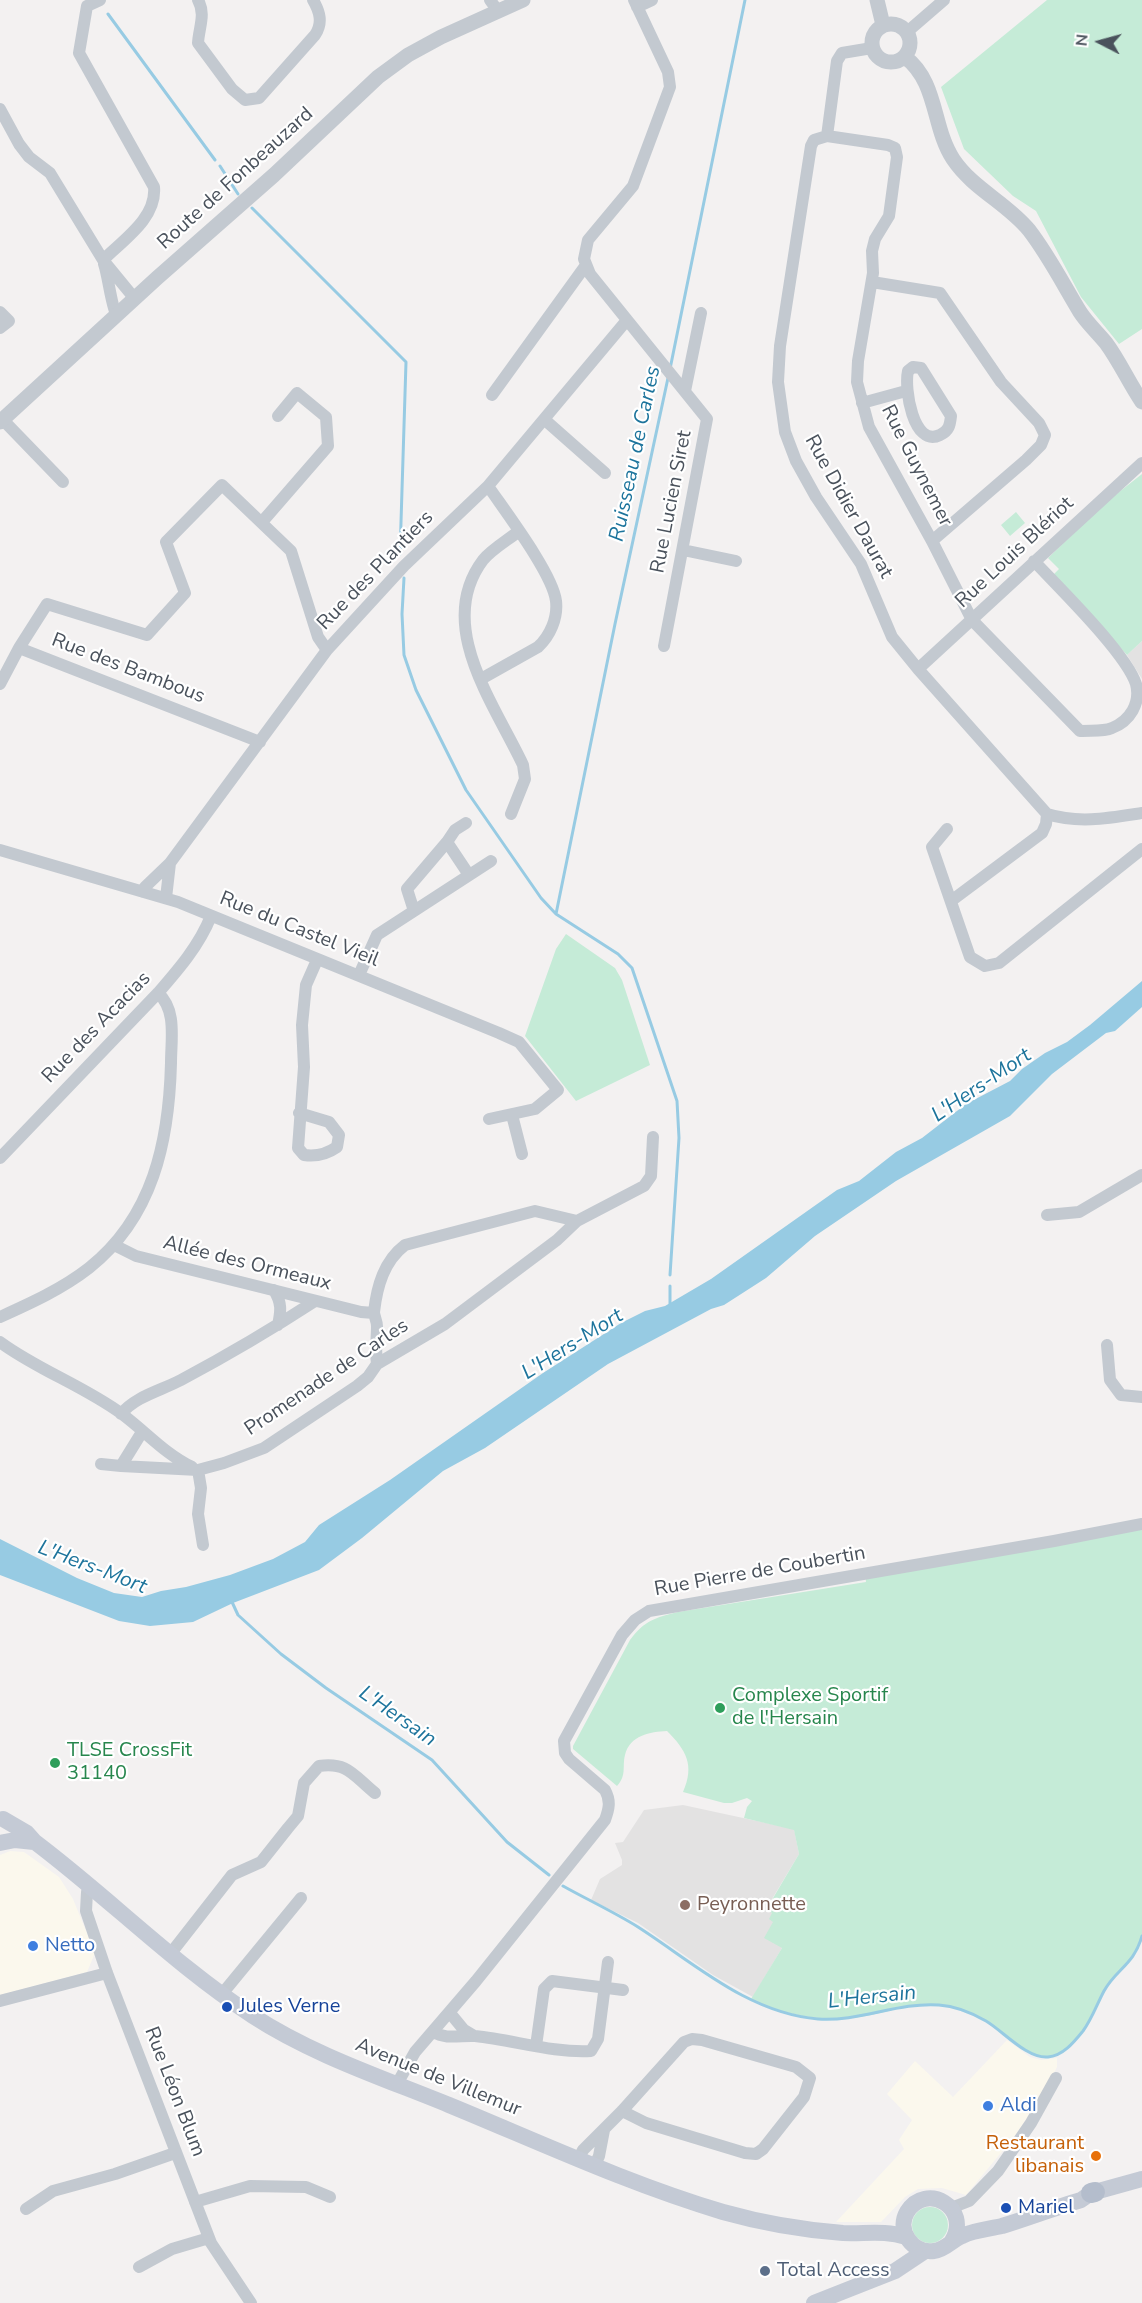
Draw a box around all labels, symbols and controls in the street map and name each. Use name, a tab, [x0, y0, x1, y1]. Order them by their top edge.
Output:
north arrow	[1070, 12, 1130, 72]
text: N	[1071, 33, 1094, 47]
street label: Route de Fonbeauzard	[153, 103, 319, 255]
water label: Ruisseau de Carles	[605, 364, 667, 544]
street label: Rue Guynemer	[875, 401, 957, 531]
street label: Rue Lucien Siret	[646, 429, 698, 575]
street label: Rue Didier Daurat	[799, 431, 897, 583]
street label: Rue Louis Blériot	[951, 492, 1079, 614]
street label: Rue des Plantiers	[313, 506, 439, 636]
street label: Rue des Bambous	[48, 629, 208, 709]
street label: Rue du Castel Vieil	[216, 887, 382, 973]
street label: Rue des Acacias	[38, 967, 156, 1089]
water label: L'Hers-Mort	[927, 1043, 1037, 1129]
street label: Allée des Ormeaux	[160, 1232, 334, 1296]
water label: L'Hers-Mort	[518, 1304, 628, 1386]
street label: Promenade de Carles	[241, 1314, 413, 1442]
water label: L'Hers-Mort	[34, 1536, 150, 1600]
street label: Rue Pierre de Coubertin	[653, 1542, 867, 1602]
water label: L'Hersain	[353, 1681, 441, 1753]
place label: Complexe Sportif de l'Hersain	[732, 1684, 888, 1731]
marker: Complexe Sportif de l'Hersain	[713, 1701, 727, 1715]
place label: TLSE CrossFit 31140	[67, 1739, 192, 1786]
marker: TLSE CrossFit 31140	[48, 1756, 62, 1770]
place label: Peyronnette	[697, 1893, 806, 1917]
marker: Peyronnette	[678, 1898, 692, 1912]
place label: Netto	[45, 1934, 95, 1958]
marker: Netto	[26, 1939, 40, 1953]
water label: L'Hersain	[827, 1981, 917, 2015]
place label: Jules Verne	[239, 1995, 340, 2019]
marker: Jules Verne	[220, 2000, 234, 2014]
street label: Rue Léon Blum	[138, 2024, 210, 2160]
street label: Avenue de Villemur	[351, 2034, 525, 2122]
place label: Aldi	[1000, 2094, 1037, 2118]
marker: Aldi	[981, 2099, 995, 2113]
place label: Restaurant libanais	[986, 2132, 1084, 2179]
marker: Restaurant libanais	[1089, 2149, 1103, 2163]
place label: Mariel	[1018, 2196, 1074, 2220]
marker: Mariel	[999, 2201, 1013, 2215]
place label: Total Access	[777, 2259, 890, 2283]
marker: Total Access	[758, 2264, 772, 2278]

